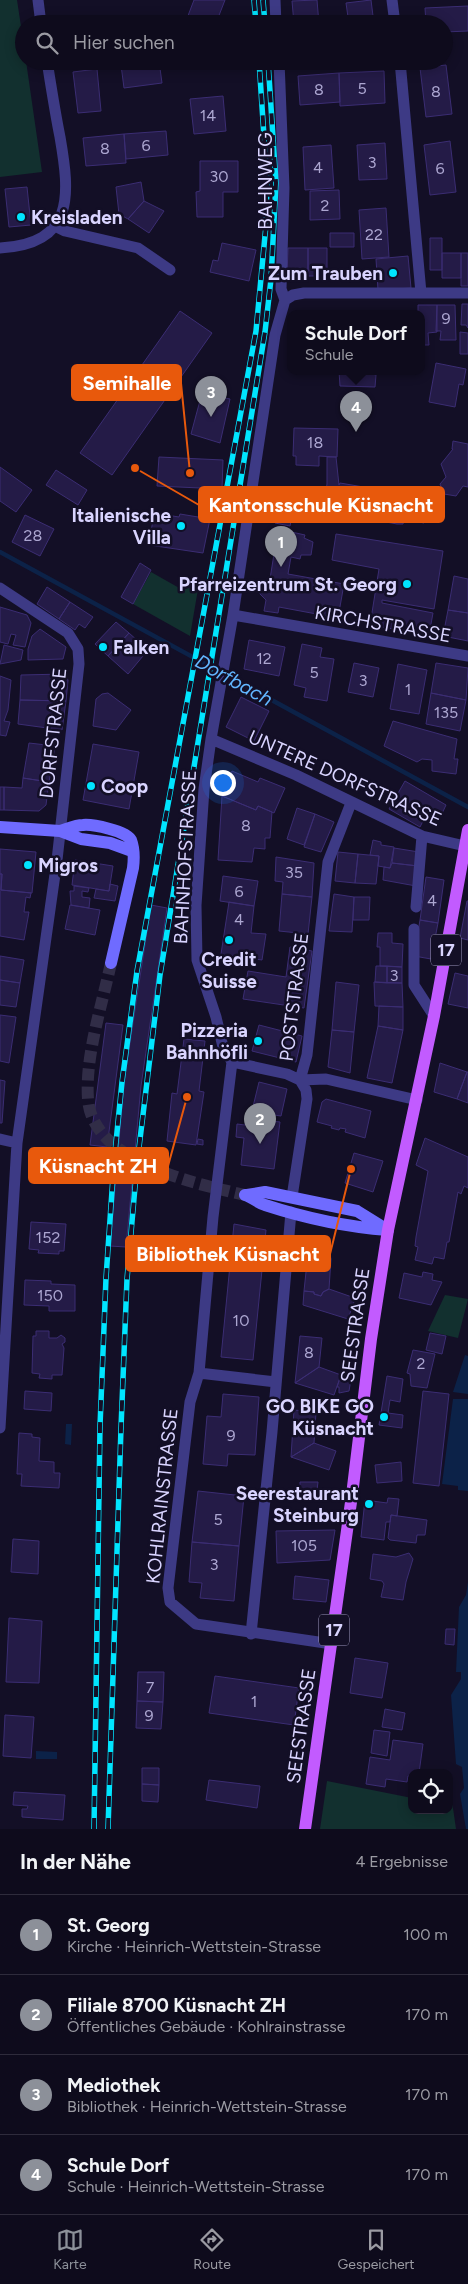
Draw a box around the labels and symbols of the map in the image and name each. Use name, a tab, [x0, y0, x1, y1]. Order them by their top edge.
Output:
house number: 5	[357, 79, 367, 98]
house number: 8	[314, 80, 324, 99]
house number: 8	[431, 82, 441, 101]
house number: 14	[200, 106, 216, 125]
street label: BAHNWEG	[254, 132, 277, 230]
house number: 6	[141, 136, 151, 155]
house number: 8	[100, 139, 110, 158]
house number: 3	[368, 153, 376, 172]
house number: 4	[313, 158, 323, 177]
house number: 6	[435, 159, 445, 178]
house number: 30	[210, 167, 228, 186]
house number: 2	[321, 196, 329, 215]
place label: Kreisladen	[31, 206, 123, 229]
marker: Kreisladen	[15, 211, 27, 223]
house number: 22	[365, 225, 383, 244]
place label: Zum Trauben	[268, 262, 383, 285]
marker: Zum Trauben	[387, 267, 399, 279]
house number: 9	[441, 309, 451, 328]
callout: Semihalle	[72, 365, 181, 400]
text: Semihalle	[83, 371, 171, 395]
pin: 3	[195, 376, 227, 417]
pin: 4	[340, 391, 372, 432]
house number: 18	[307, 433, 323, 452]
callout: Kantonsschule Küsnacht	[199, 487, 444, 522]
text: Kantonsschule Küsnacht	[209, 493, 433, 517]
place label: Italienische Villa	[71, 504, 171, 549]
marker: Italienische Villa	[175, 520, 187, 532]
house number: 28	[24, 526, 42, 545]
pin: 1	[265, 526, 297, 567]
place label: Pfarreizentrum St. Georg	[178, 573, 397, 596]
marker: Pfarreizentrum St. Georg	[401, 578, 413, 590]
street label: KIRCHSTRASSE	[313, 601, 453, 647]
place label: Falken	[113, 636, 169, 659]
marker: Falken	[97, 641, 109, 653]
water label: Dorfbach	[191, 649, 277, 711]
house number: 12	[256, 649, 272, 668]
house number: 5	[309, 663, 319, 682]
street label: DORFSTRASSE	[35, 666, 71, 800]
house number: 3	[359, 671, 367, 690]
house number: 1	[405, 680, 411, 699]
house number: 135	[434, 703, 458, 722]
street label: UNTERE DORFSTRASSE	[245, 725, 445, 831]
street label: BAHNHOFSTRASSE	[169, 769, 201, 945]
your location	[210, 770, 236, 796]
place label: Coop	[101, 775, 148, 798]
marker: Coop	[85, 780, 97, 792]
house number: 8	[241, 816, 251, 835]
place label: Migros	[38, 854, 98, 877]
marker: Migros	[22, 859, 34, 871]
house number: 35	[285, 863, 303, 882]
house number: 6	[234, 882, 244, 901]
house number: 4	[427, 891, 437, 910]
house number: 4	[234, 910, 244, 929]
street label: POSTSTRASSE	[275, 931, 313, 1063]
marker: Credit Suisse	[223, 934, 235, 946]
road number: 17	[431, 934, 461, 966]
place label: Credit Suisse	[201, 948, 257, 993]
house number: 3	[390, 966, 398, 985]
place label: Pizzeria Bahnhöfli	[166, 1019, 248, 1064]
marker: Pizzeria Bahnhöfli	[252, 1035, 264, 1047]
pin: 2	[244, 1103, 276, 1144]
callout: Küsnacht ZH	[29, 1148, 168, 1183]
text: Küsnacht ZH	[39, 1154, 157, 1178]
house number: 152	[36, 1228, 60, 1247]
callout: Bibliothek Küsnacht	[126, 1236, 330, 1271]
text: Bibliothek Küsnacht	[136, 1242, 320, 1266]
street label: SEESTRASSE	[336, 1266, 374, 1384]
house number: 150	[37, 1286, 63, 1305]
house number: 10	[233, 1311, 249, 1330]
house number: 8	[304, 1343, 314, 1362]
house number: 2	[417, 1354, 425, 1373]
place label: GO BIKE GO Küsnacht	[266, 1395, 374, 1440]
street label: KOHLRAINSTRASSE	[141, 1407, 183, 1585]
marker: GO BIKE GO Küsnacht	[378, 1411, 390, 1423]
house number: 9	[226, 1426, 236, 1445]
place label: Seerestaurant Steinburg	[236, 1482, 359, 1527]
marker: Seerestaurant Steinburg	[363, 1498, 375, 1510]
house number: 5	[213, 1510, 223, 1529]
house number: 105	[291, 1536, 317, 1555]
house number: 3	[210, 1555, 218, 1574]
road number: 17	[319, 1614, 349, 1646]
street label: SEESTRASSE	[282, 1667, 320, 1785]
house number: 7	[146, 1678, 155, 1697]
house number: 1	[251, 1692, 257, 1711]
house number: 9	[144, 1706, 154, 1725]

